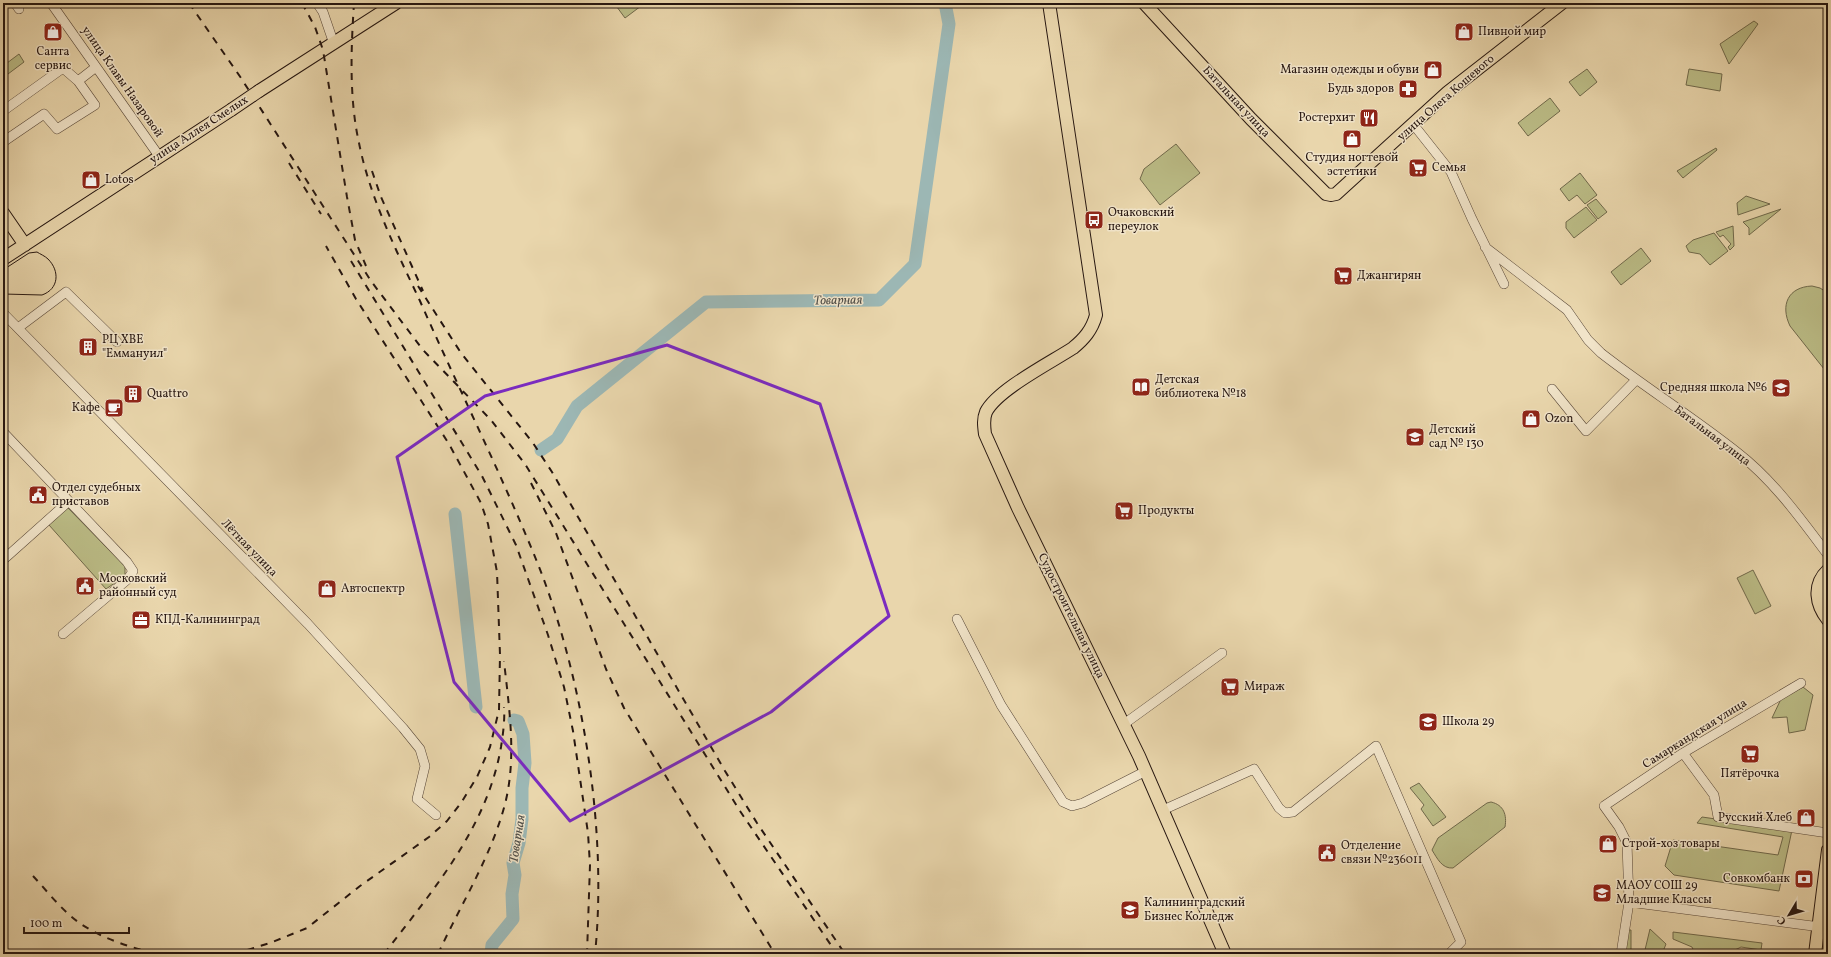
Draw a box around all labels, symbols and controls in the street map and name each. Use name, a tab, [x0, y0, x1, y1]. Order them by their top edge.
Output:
shop icon: Санта сервис	[42, 21, 64, 43]
shop icon: Пивной мир	[1453, 21, 1475, 43]
street label: улица Клавы Назаровой	[78, 23, 166, 141]
place label: Пивной мир	[1478, 24, 1546, 40]
place label: Санта сервис	[35, 44, 71, 74]
street label: улица Олега Кошевого	[1394, 51, 1498, 145]
shop icon: Магазин одежды и обуви	[1422, 59, 1444, 81]
place label: Магазин одежды и обуви	[1280, 62, 1419, 78]
street label: Батальная улица	[1199, 63, 1273, 141]
pharmacy icon: Будь здоров	[1397, 78, 1419, 100]
place label: Будь здоров	[1328, 81, 1394, 97]
street label: улица Аллея Смелых	[147, 92, 251, 168]
restaurant icon: Ростерхит	[1358, 107, 1380, 129]
place label: Ростерхит	[1299, 110, 1355, 126]
shop icon: Студия ногтевой эстетики	[1341, 128, 1363, 150]
place label: Студия ногтевой эстетики	[1306, 150, 1398, 180]
supermarket icon: Семья	[1407, 157, 1429, 179]
place label: Семья	[1432, 160, 1466, 176]
shop icon: Lotos	[80, 169, 102, 191]
place label: Lotos	[105, 172, 134, 188]
place label: Очаковский переулок	[1108, 205, 1174, 235]
bus stop icon: Очаковский переулок	[1083, 209, 1105, 231]
supermarket icon: Джангирян	[1332, 265, 1354, 287]
place label: Джангирян	[1357, 268, 1421, 284]
water label: Товарная	[814, 292, 863, 310]
place label: РЦ ХВЕ "Еммануил"	[102, 332, 167, 362]
building icon: РЦ ХВЕ "Еммануил"	[77, 336, 99, 358]
place label: Детская библиотека №18	[1155, 372, 1246, 402]
library icon: Детская библиотека №18	[1130, 376, 1152, 398]
school or university icon: Средняя школа №6	[1770, 377, 1792, 399]
place label: Средняя школа №6	[1660, 380, 1767, 396]
building icon: Quattro	[122, 383, 144, 405]
place label: Quattro	[147, 386, 188, 402]
cafe icon: Кафе	[103, 397, 125, 419]
place label: Кафе	[72, 400, 100, 416]
street label: Батальная улица	[1670, 402, 1754, 470]
shop icon: Ozon	[1520, 408, 1542, 430]
place label: Ozon	[1545, 411, 1573, 427]
place label: Детский сад № 130	[1429, 422, 1484, 452]
school or university icon: Детский сад № 130	[1404, 426, 1426, 448]
place label: Отдел судебных приставов	[52, 480, 141, 510]
public building icon: Отдел судебных приставов	[27, 484, 49, 506]
supermarket icon: Продукты	[1113, 500, 1135, 522]
place label: Продукты	[1138, 503, 1195, 519]
street label: Лётная улица	[217, 516, 281, 580]
street label: Судостроительная улица	[1034, 551, 1108, 681]
place label: Московский районный суд	[99, 571, 177, 601]
public building icon: Московский районный суд	[74, 575, 96, 597]
shop icon: Автоспектр	[316, 578, 338, 600]
place label: Автоспектр	[341, 581, 405, 597]
office icon: КПД-Калининград	[130, 609, 152, 631]
place label: КПД-Калининград	[155, 612, 260, 628]
supermarket icon: Мираж	[1219, 676, 1241, 698]
place label: Мираж	[1244, 679, 1285, 695]
street label: Самаркандская улица	[1640, 695, 1750, 773]
school or university icon: Школа 29	[1417, 711, 1439, 733]
place label: Школа 29	[1442, 714, 1494, 730]
supermarket icon: Пятёрочка	[1739, 743, 1761, 765]
place label: Пятёрочка	[1721, 766, 1779, 782]
shop icon: Русский Хлеб	[1795, 807, 1817, 829]
place label: Русский Хлеб	[1718, 810, 1792, 826]
water label: Товарная	[505, 814, 531, 864]
shop icon: Строй-хоз товары	[1597, 833, 1619, 855]
place label: Строй-хоз товары	[1622, 836, 1720, 852]
place label: Отделение связи №236011	[1341, 838, 1422, 868]
public building icon: Отделение связи №236011	[1316, 842, 1338, 864]
bank icon: Совкомбанк	[1793, 868, 1815, 890]
place label: Совкомбанк	[1723, 871, 1791, 887]
place label: МАОУ СОШ 29 Младшие Классы	[1616, 878, 1712, 908]
school or university icon: МАОУ СОШ 29 Младшие Классы	[1591, 882, 1613, 904]
place label: Калининградский Бизнес Колледж	[1144, 895, 1245, 925]
north arrow	[1769, 895, 1809, 935]
school or university icon: Калининградский Бизнес Колледж	[1119, 899, 1141, 921]
scale bar	[24, 909, 129, 935]
text: С	[1774, 913, 1790, 928]
text: 100 m	[30, 916, 63, 932]

